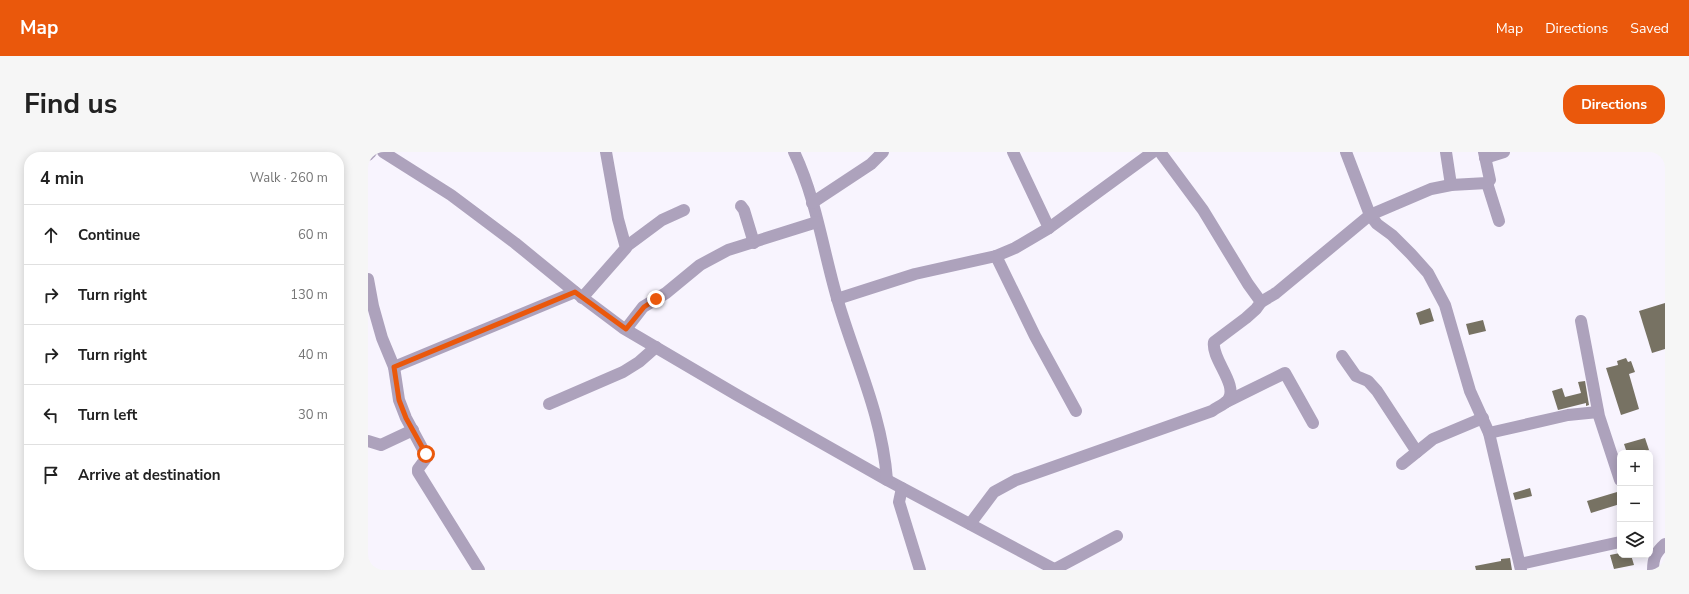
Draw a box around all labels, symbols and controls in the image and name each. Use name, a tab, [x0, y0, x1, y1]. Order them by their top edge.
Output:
text: Map	[20, 15, 58, 41]
text: Map	[1496, 19, 1523, 38]
text: Directions	[1545, 19, 1608, 38]
text: Saved	[1630, 19, 1669, 38]
text: Find us	[24, 85, 118, 123]
button: Directions	[1563, 85, 1665, 124]
text: 4 min	[40, 167, 84, 190]
text: Walk · 260 m	[250, 169, 328, 187]
icon: ahead	[40, 224, 62, 246]
text: Continue	[78, 225, 140, 245]
text: 60 m	[298, 226, 328, 244]
icon: right	[40, 284, 62, 306]
text: Turn right	[78, 285, 147, 305]
text: 130 m	[290, 286, 328, 304]
route end	[647, 290, 665, 308]
icon: right	[40, 344, 62, 366]
text: Turn right	[78, 345, 147, 365]
text: 40 m	[298, 346, 328, 364]
icon: left	[40, 404, 62, 426]
text: Turn left	[78, 405, 137, 425]
text: 30 m	[298, 406, 328, 424]
route start	[417, 445, 435, 463]
map controls	[1617, 450, 1653, 558]
button: +	[1617, 450, 1653, 486]
icon: arrive	[40, 464, 62, 486]
text: Arrive at destination	[78, 465, 221, 485]
button: −	[1617, 486, 1653, 522]
button: layers	[1617, 522, 1653, 558]

